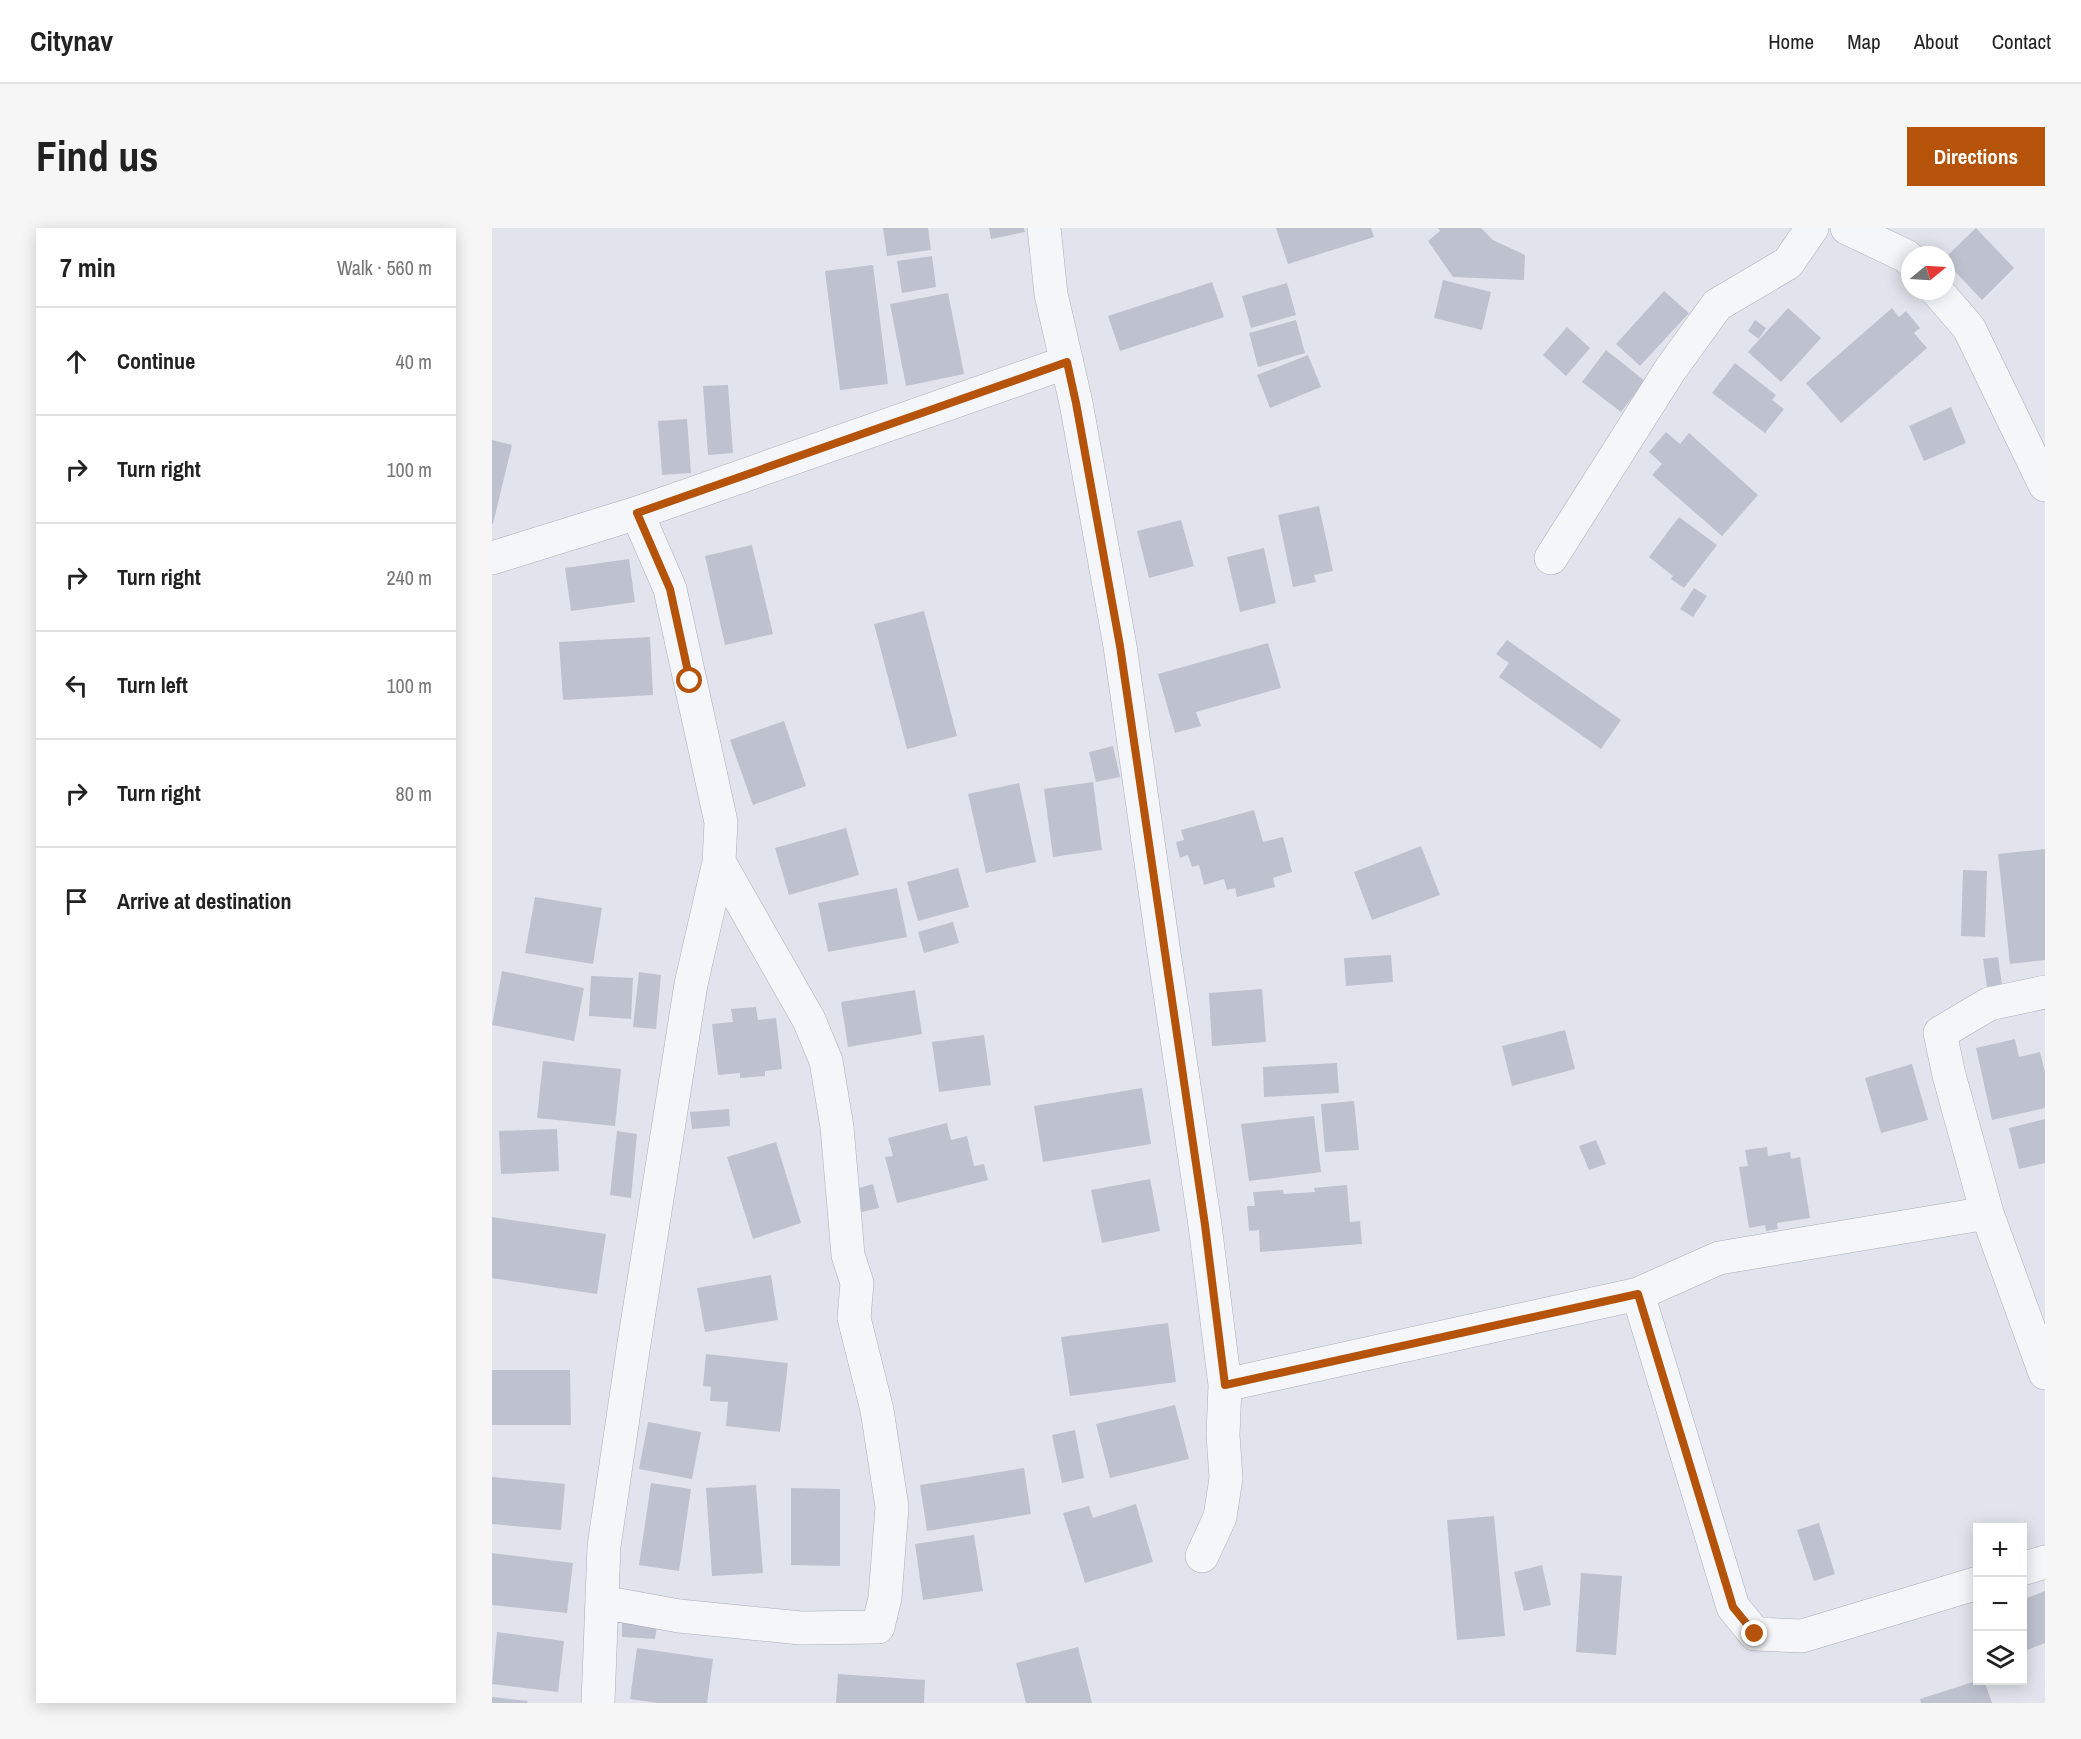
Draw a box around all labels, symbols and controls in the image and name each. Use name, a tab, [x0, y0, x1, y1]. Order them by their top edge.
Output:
text: Citynav	[30, 22, 113, 60]
text: Home	[1768, 27, 1814, 56]
text: Map	[1847, 27, 1881, 56]
text: About	[1914, 27, 1959, 56]
text: Contact	[1992, 27, 2051, 56]
button: Directions	[1907, 127, 2045, 186]
text: Find us	[36, 128, 158, 184]
north arrow	[1901, 246, 1955, 300]
text: 7 min	[60, 250, 116, 285]
text: Walk · 560 m	[337, 254, 432, 281]
icon: ahead	[60, 345, 93, 378]
text: Continue	[117, 346, 195, 376]
text: 40 m	[396, 348, 432, 375]
icon: right	[60, 453, 93, 486]
text: Turn right	[117, 454, 201, 484]
text: 100 m	[386, 456, 432, 483]
icon: right	[60, 561, 93, 594]
text: Turn right	[117, 562, 201, 592]
text: 240 m	[386, 564, 432, 591]
route start	[676, 667, 702, 693]
icon: left	[60, 669, 93, 702]
text: Turn left	[117, 670, 188, 700]
text: 100 m	[386, 672, 432, 699]
icon: right	[60, 777, 93, 810]
text: Turn right	[117, 778, 201, 808]
text: 80 m	[396, 780, 432, 807]
icon: arrive	[60, 885, 93, 918]
text: Arrive at destination	[117, 886, 291, 916]
map controls	[1973, 1523, 2027, 1685]
button: +	[1973, 1523, 2027, 1577]
button: −	[1973, 1577, 2027, 1631]
route end	[1741, 1620, 1767, 1646]
button: layers	[1973, 1631, 2027, 1685]

